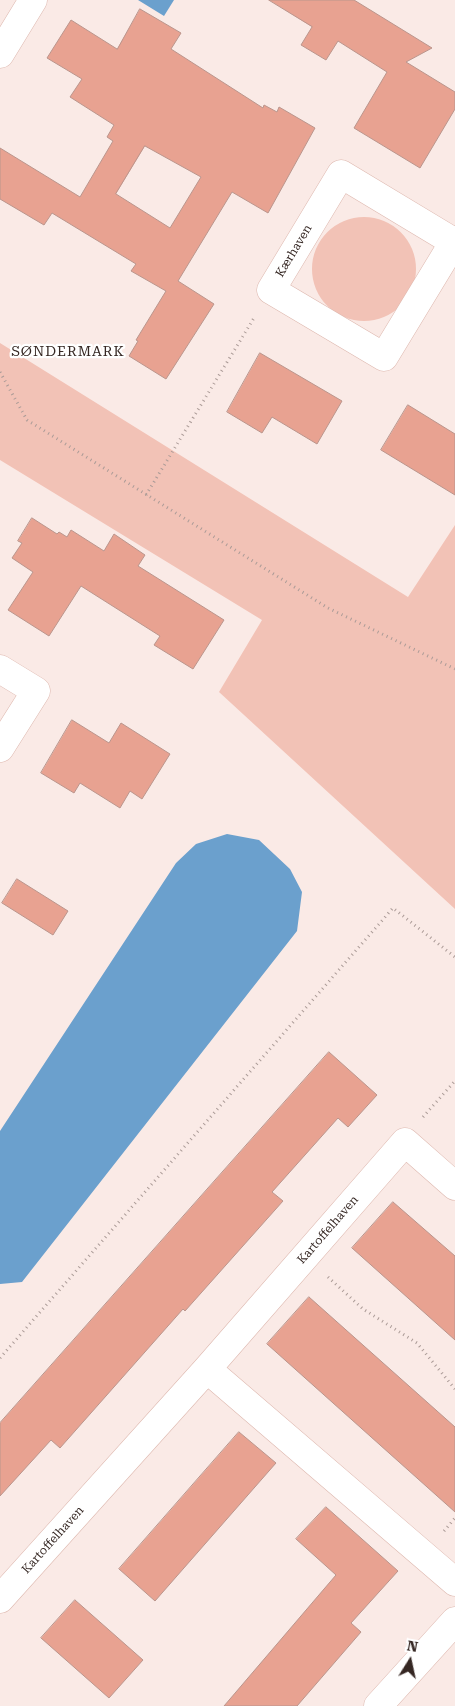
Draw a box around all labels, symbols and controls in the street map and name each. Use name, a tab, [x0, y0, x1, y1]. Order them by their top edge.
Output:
street label: Kærhaven	[273, 222, 315, 280]
district label: SØNDERMARK	[10, 344, 126, 360]
street label: Kartoffelhaven	[294, 1193, 362, 1267]
street label: Kartoffelhaven	[19, 1503, 87, 1577]
north arrow	[385, 1636, 435, 1686]
text: N	[406, 1637, 419, 1655]

